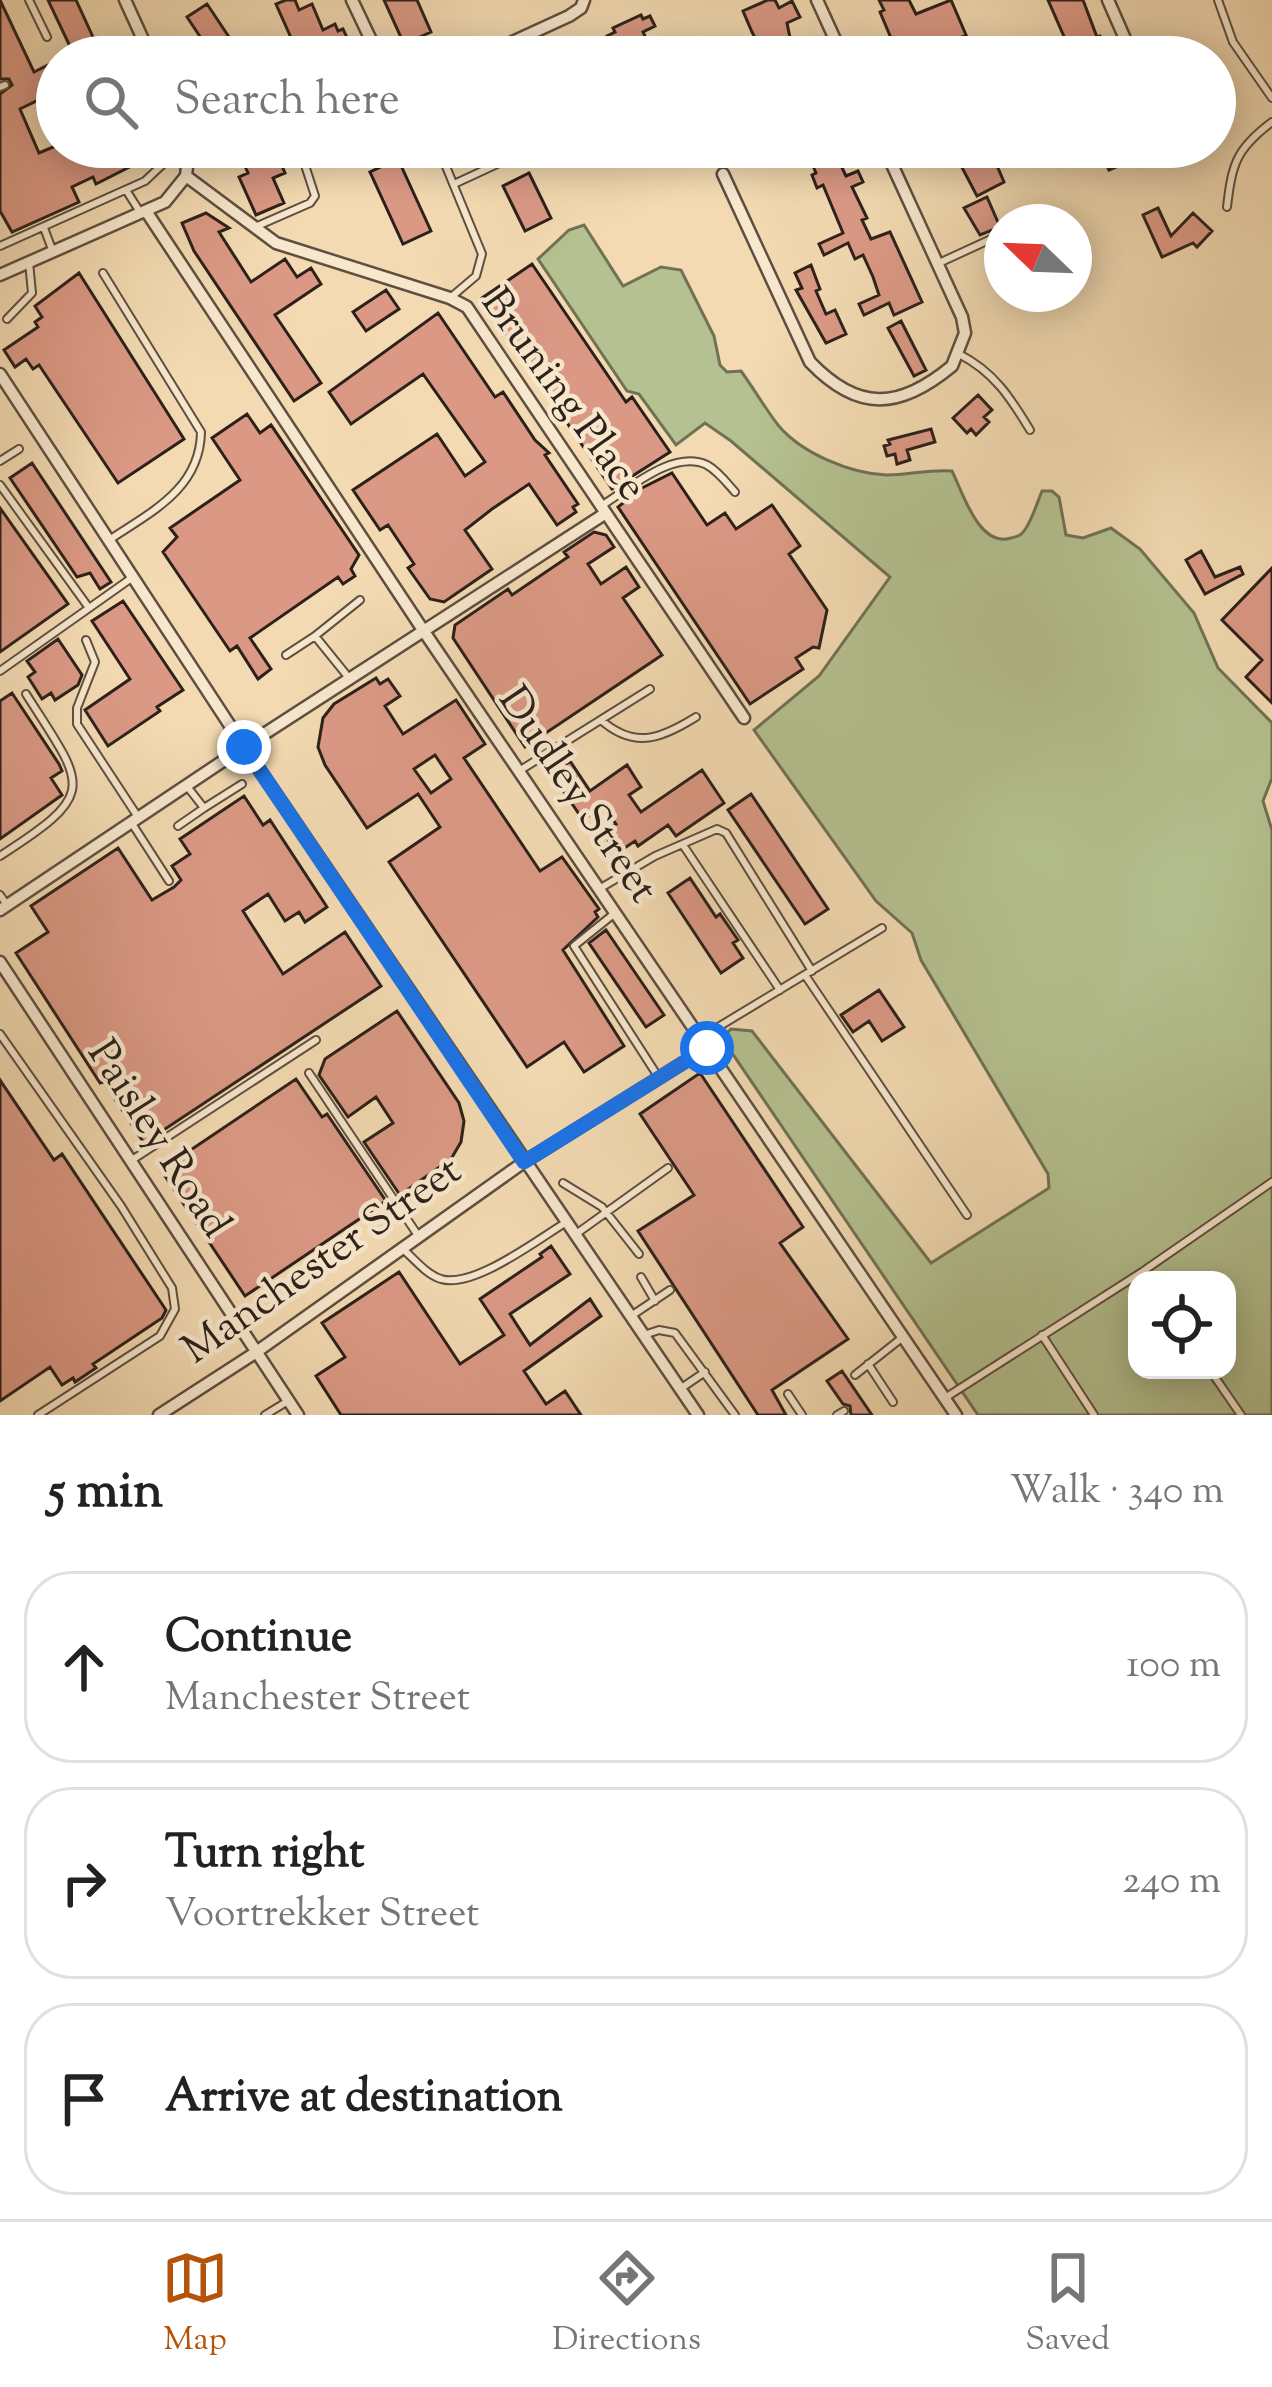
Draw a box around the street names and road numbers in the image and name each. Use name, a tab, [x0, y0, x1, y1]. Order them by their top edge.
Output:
street label: Bruning Place	[464, 277, 660, 515]
street label: Dudley Street	[481, 676, 671, 916]
street label: Paisley Road	[70, 1029, 244, 1251]
street label: Manchester Street	[171, 1143, 475, 1381]

